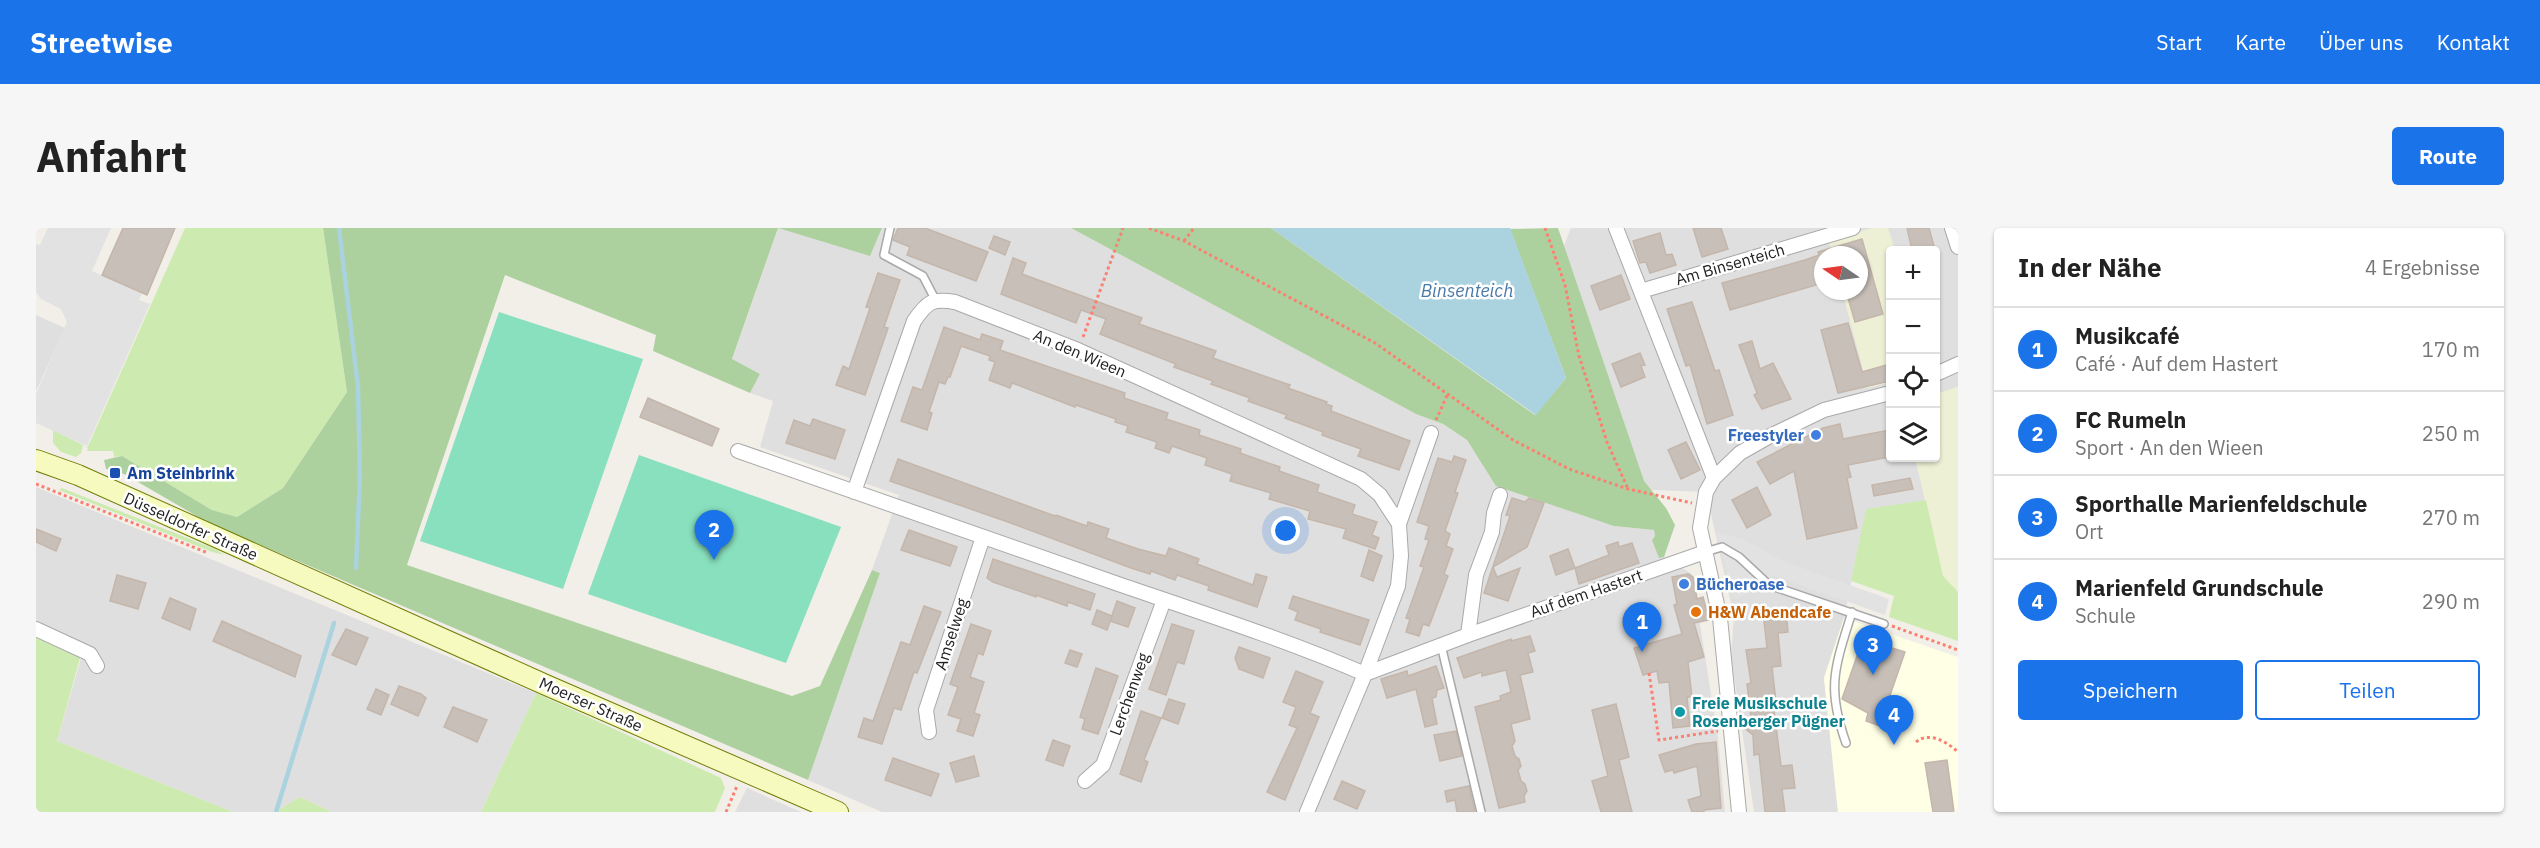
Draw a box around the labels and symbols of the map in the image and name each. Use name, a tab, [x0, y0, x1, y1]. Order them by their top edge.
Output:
street label: Am Binsenteich	[1673, 239, 1787, 289]
north arrow	[1814, 246, 1868, 300]
water label: Binsenteich	[1421, 279, 1513, 302]
street label: An den Wieen	[1031, 324, 1129, 382]
place label: Freestyler	[1728, 425, 1805, 445]
marker: Freestyler	[1809, 428, 1823, 442]
place label: Am Steinbrink	[127, 463, 235, 483]
marker: Am Steinbrink	[108, 466, 122, 480]
street label: Düsseldorfer Straße	[121, 487, 261, 565]
pin: 2	[694, 510, 734, 560]
your location	[1271, 516, 1300, 545]
street label: Auf dem Hastert	[1527, 564, 1645, 622]
place label: Bücheroase	[1696, 574, 1785, 594]
marker: Bücheroase	[1677, 577, 1691, 591]
street label: Amselweg	[930, 595, 972, 673]
pin: 1	[1622, 602, 1662, 652]
place label: H&W Abendcafe	[1708, 602, 1831, 622]
marker: H&W Abendcafe	[1689, 605, 1703, 619]
pin: 3	[1854, 626, 1892, 675]
street label: Lerchenweg	[1105, 649, 1153, 738]
street label: Moerser Straße	[536, 672, 646, 736]
place label: Freie Musikschule Rosenberger Pügner	[1692, 693, 1845, 731]
pin: 4	[1874, 696, 1914, 745]
marker: Freie Musikschule Rosenberger Pügner	[1673, 705, 1687, 719]

